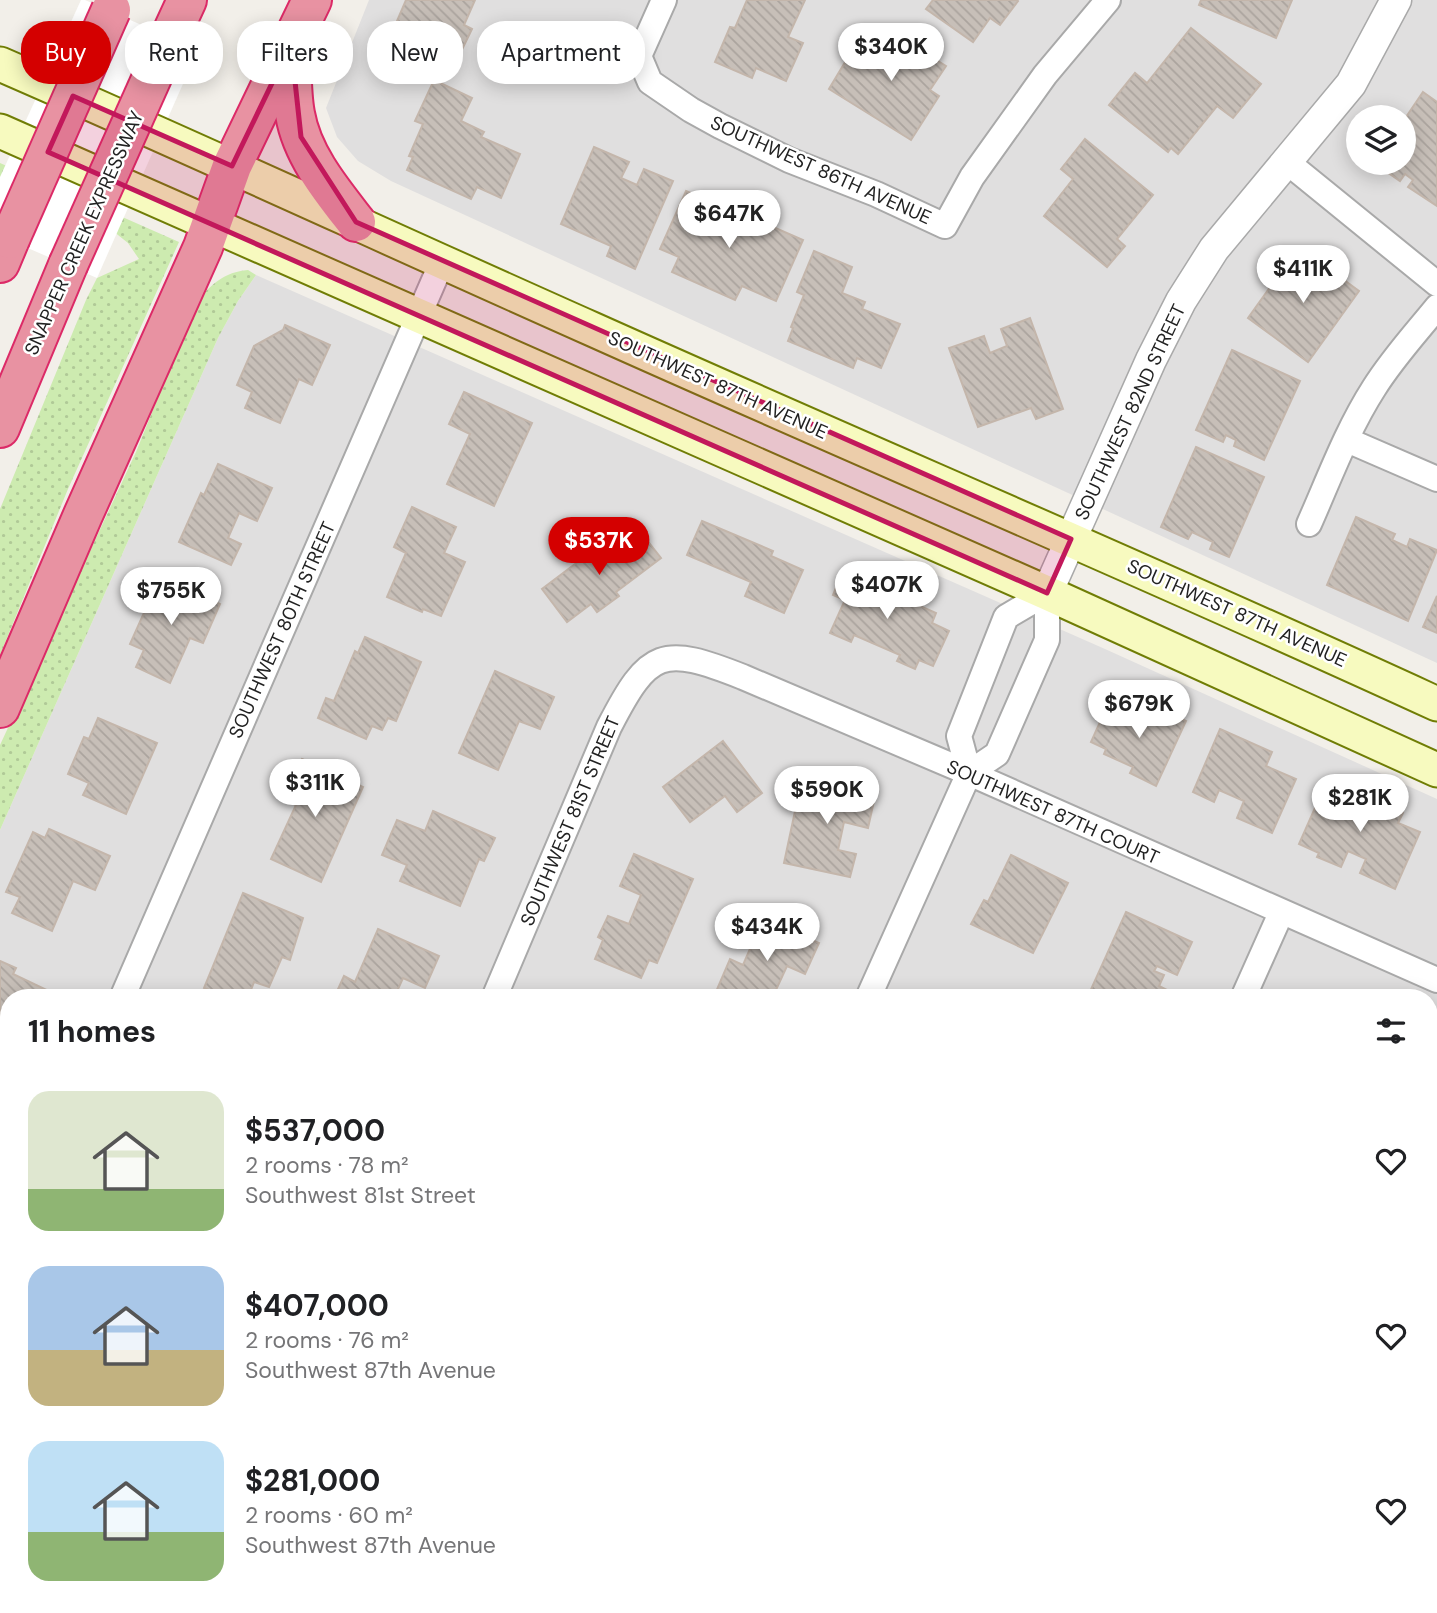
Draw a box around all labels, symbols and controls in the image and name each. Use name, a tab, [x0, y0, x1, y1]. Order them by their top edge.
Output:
chip: Buy	[21, 21, 111, 84]
chip: Rent	[125, 21, 223, 84]
chip: Filters	[237, 21, 353, 84]
chip: New	[367, 21, 463, 84]
chip: Apartment	[477, 21, 645, 84]
pin: $340K	[842, 24, 940, 83]
text: $340K	[854, 31, 928, 61]
map controls	[1346, 105, 1416, 175]
button: layers	[1346, 105, 1416, 175]
street label: SNAPPER CREEK EXPRESSWAY	[19, 107, 149, 359]
street label: SOUTHWEST 86TH AVENUE	[707, 110, 935, 230]
pin: $647K	[680, 190, 778, 250]
text: $647K	[694, 198, 764, 228]
pin: $411K	[1254, 246, 1352, 305]
text: $411K	[1273, 253, 1333, 283]
street label: SOUTHWEST 82ND STREET	[1069, 300, 1191, 524]
street label: SOUTHWEST 87TH AVENUE	[604, 325, 832, 445]
street label: SOUTHWEST 80TH STREET	[223, 517, 341, 742]
pin: $537K	[550, 518, 648, 577]
text: $537K	[564, 525, 634, 555]
street label: SOUTHWEST 87TH AVENUE	[1123, 553, 1351, 673]
pin: $407K	[838, 562, 936, 621]
pin: $755K	[122, 568, 220, 627]
text: $407K	[851, 569, 923, 599]
text: $755K	[136, 575, 206, 605]
pin: $679K	[1090, 680, 1188, 740]
text: $679K	[1104, 688, 1174, 718]
street label: SOUTHWEST 81ST STREET	[514, 712, 626, 930]
street label: SOUTHWEST 87TH COURT	[943, 754, 1163, 870]
pin: $311K	[266, 760, 364, 819]
pin: $590K	[778, 766, 876, 826]
text: $311K	[285, 767, 345, 797]
text: $590K	[790, 774, 864, 804]
pin: $281K	[1311, 774, 1409, 834]
text: $281K	[1328, 782, 1392, 812]
pin: $434K	[718, 904, 816, 963]
text: $434K	[731, 911, 803, 941]
text: 11 homes	[28, 1012, 156, 1051]
icon: filters	[1372, 1012, 1410, 1050]
text: $537,000	[245, 1111, 385, 1150]
icon: home	[84, 1119, 168, 1203]
icon: heart	[1372, 1142, 1410, 1180]
text: 2 rooms · 78 m²	[245, 1150, 409, 1180]
text: Southwest 81st Street	[245, 1180, 476, 1210]
text: $407,000	[245, 1286, 389, 1325]
icon: home	[84, 1294, 168, 1378]
icon: heart	[1372, 1317, 1410, 1355]
text: 2 rooms · 76 m²	[245, 1325, 409, 1355]
text: Southwest 87th Avenue	[245, 1355, 496, 1385]
text: $281,000	[245, 1461, 380, 1500]
icon: home	[84, 1469, 168, 1553]
icon: heart	[1372, 1492, 1410, 1530]
text: 2 rooms · 60 m²	[245, 1500, 413, 1530]
text: Southwest 87th Avenue	[245, 1530, 496, 1560]

